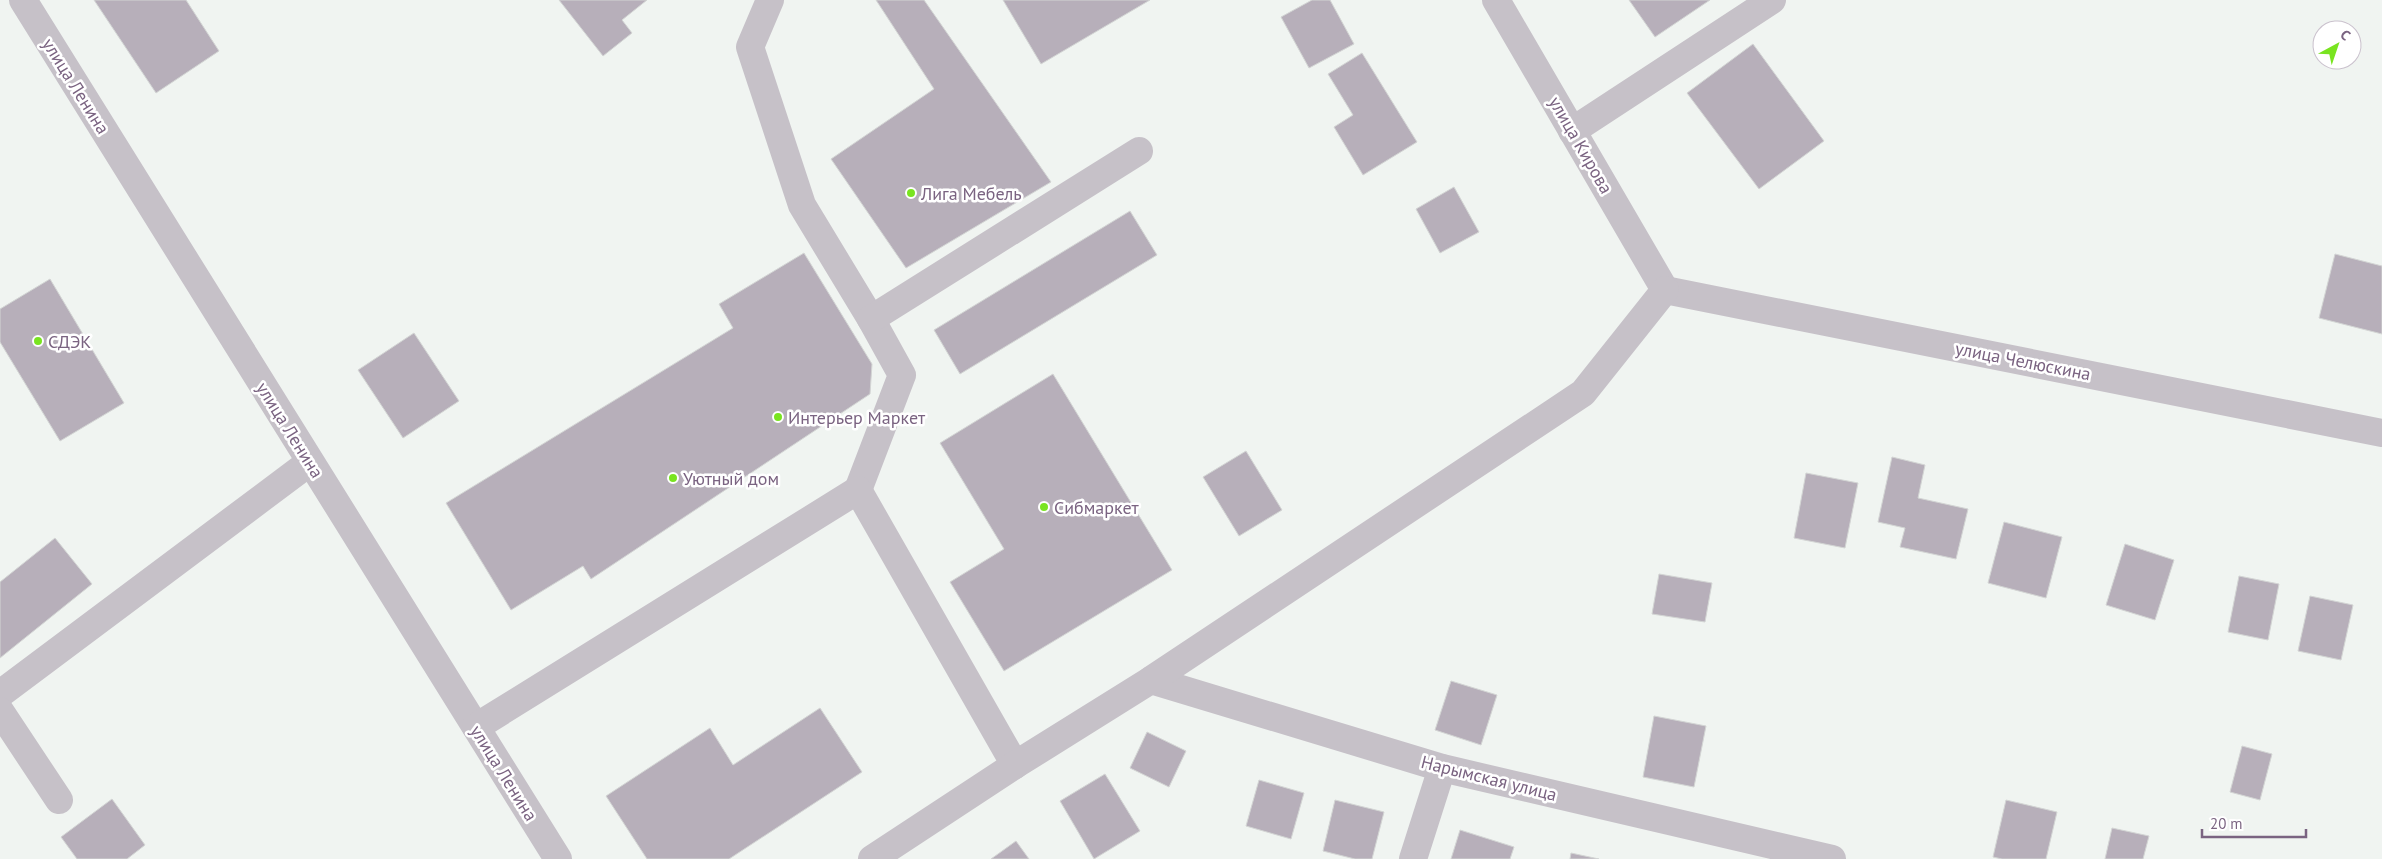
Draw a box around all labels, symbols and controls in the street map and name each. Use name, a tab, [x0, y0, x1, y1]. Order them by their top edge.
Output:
north arrow	[2312, 20, 2362, 70]
text: С	[2337, 26, 2354, 45]
street label: улица Ленина	[37, 34, 115, 138]
street label: улица Кирова	[1544, 92, 1618, 198]
place label: Лига Мебель	[920, 182, 1022, 205]
marker: Лига Мебель	[905, 187, 917, 199]
place label: СДЭК	[48, 330, 91, 353]
marker: СДЭК	[32, 335, 44, 347]
street label: улица Челюскина	[1953, 337, 2093, 385]
street label: улица Ленина	[251, 378, 329, 482]
place label: Интерьер Маркет	[788, 406, 926, 429]
marker: Интерьер Маркет	[772, 411, 784, 423]
place label: Уютный дом	[683, 467, 779, 490]
marker: Уютный дом	[667, 472, 679, 484]
place label: Сибмаркет	[1054, 496, 1140, 519]
marker: Сибмаркет	[1038, 501, 1050, 513]
street label: улица Ленина	[465, 721, 543, 825]
street label: Нарымская улица	[1419, 750, 1559, 806]
scale bar	[2202, 806, 2306, 838]
text: 20 m	[2210, 814, 2243, 833]

